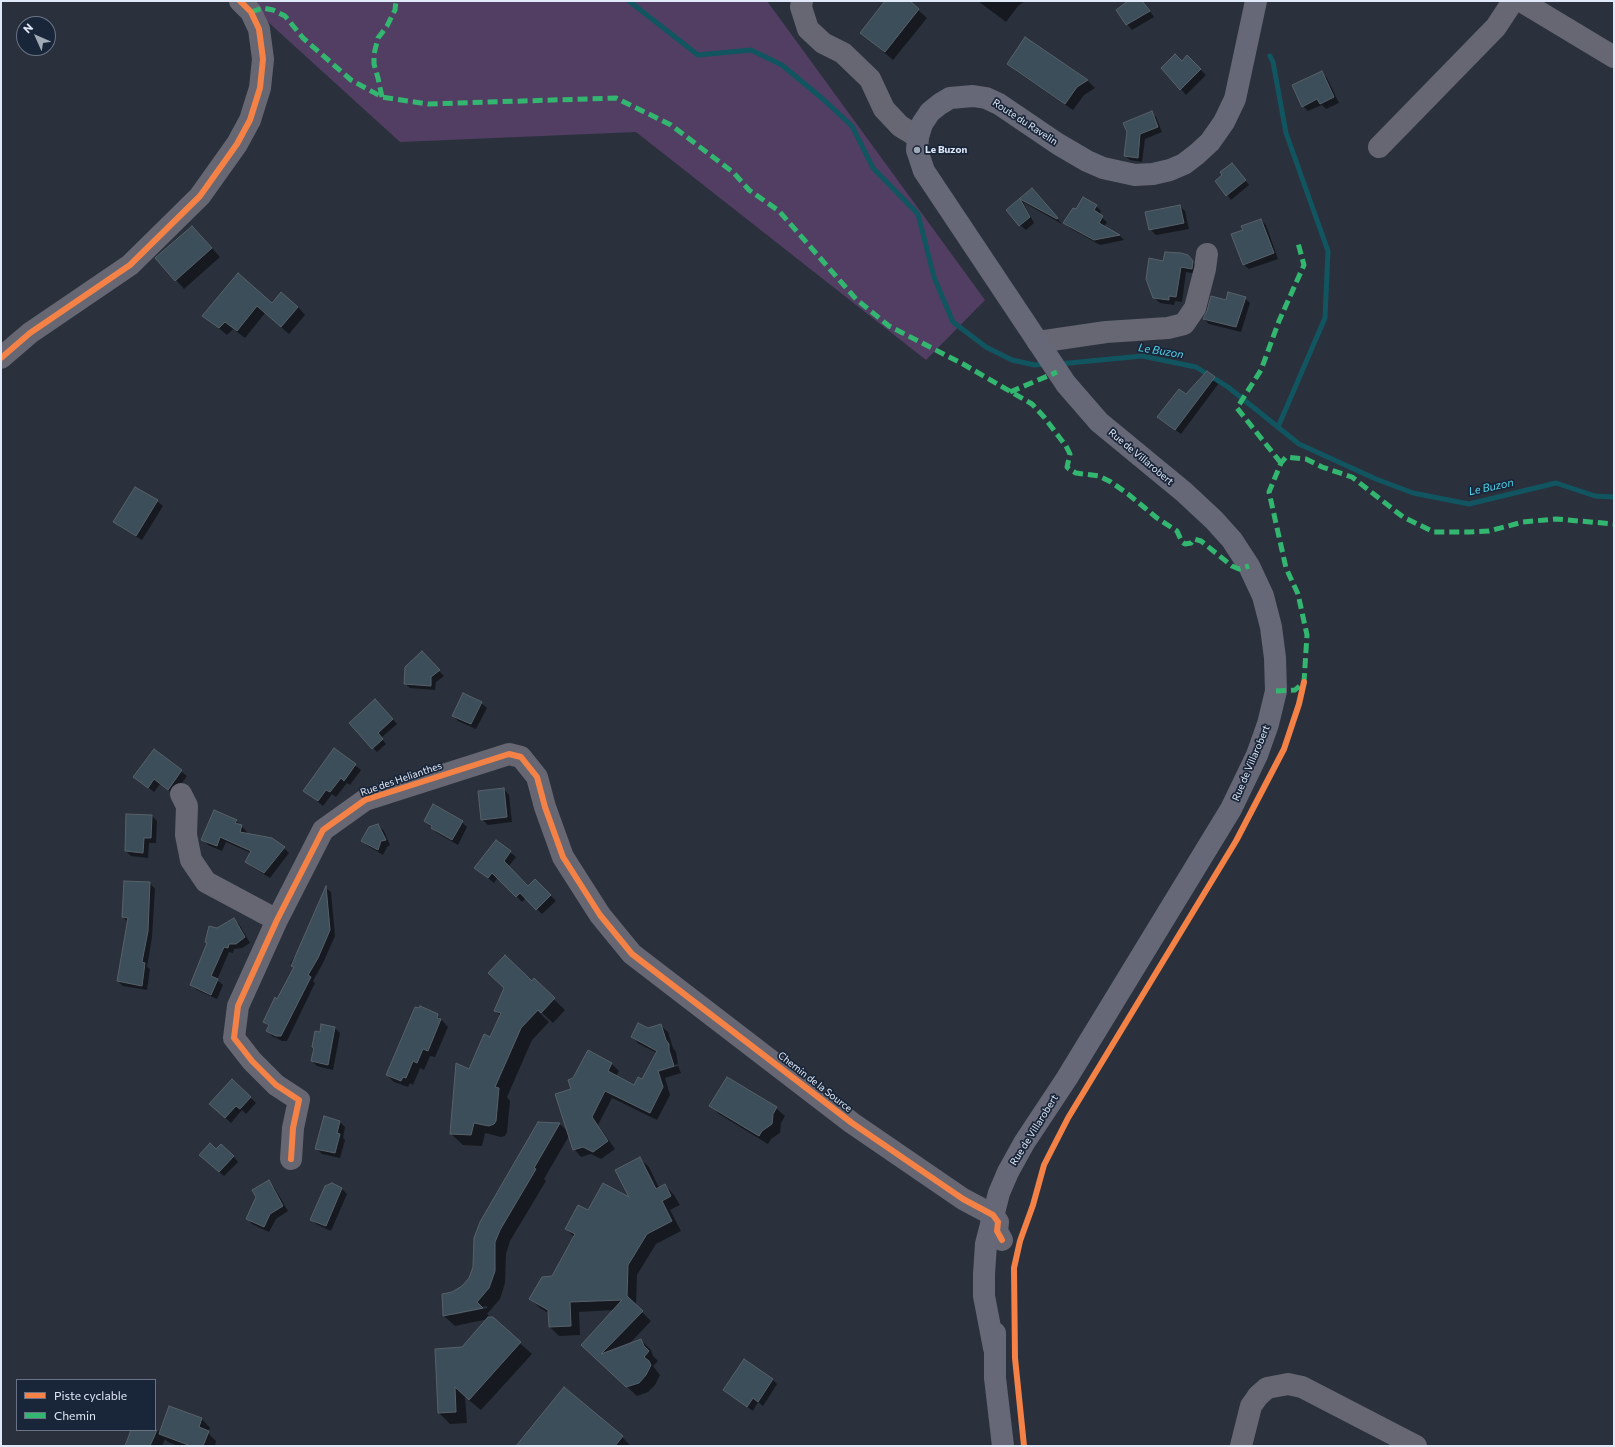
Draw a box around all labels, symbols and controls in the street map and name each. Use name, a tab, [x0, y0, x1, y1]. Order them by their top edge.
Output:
north arrow	[16, 16, 56, 56]
text: N	[20, 20, 35, 35]
street label: Route du Ravelin	[990, 96, 1060, 148]
place label: Le Buzon	[925, 144, 967, 156]
marker: Le Buzon	[912, 145, 922, 155]
water label: Le Buzon	[1137, 341, 1185, 361]
street label: Rue de Villarobert	[1106, 426, 1176, 488]
water label: Le Buzon	[1467, 476, 1515, 498]
street label: Rue de Villarobert	[1230, 723, 1272, 803]
street label: Rue des Helianthes	[359, 759, 443, 799]
street label: Chemin de la Source	[775, 1049, 855, 1115]
street label: Rue de Villarobert	[1007, 1092, 1061, 1168]
legend	[16, 1379, 156, 1431]
text: Piste cyclable	[54, 1388, 127, 1402]
text: Chemin	[54, 1408, 96, 1422]

